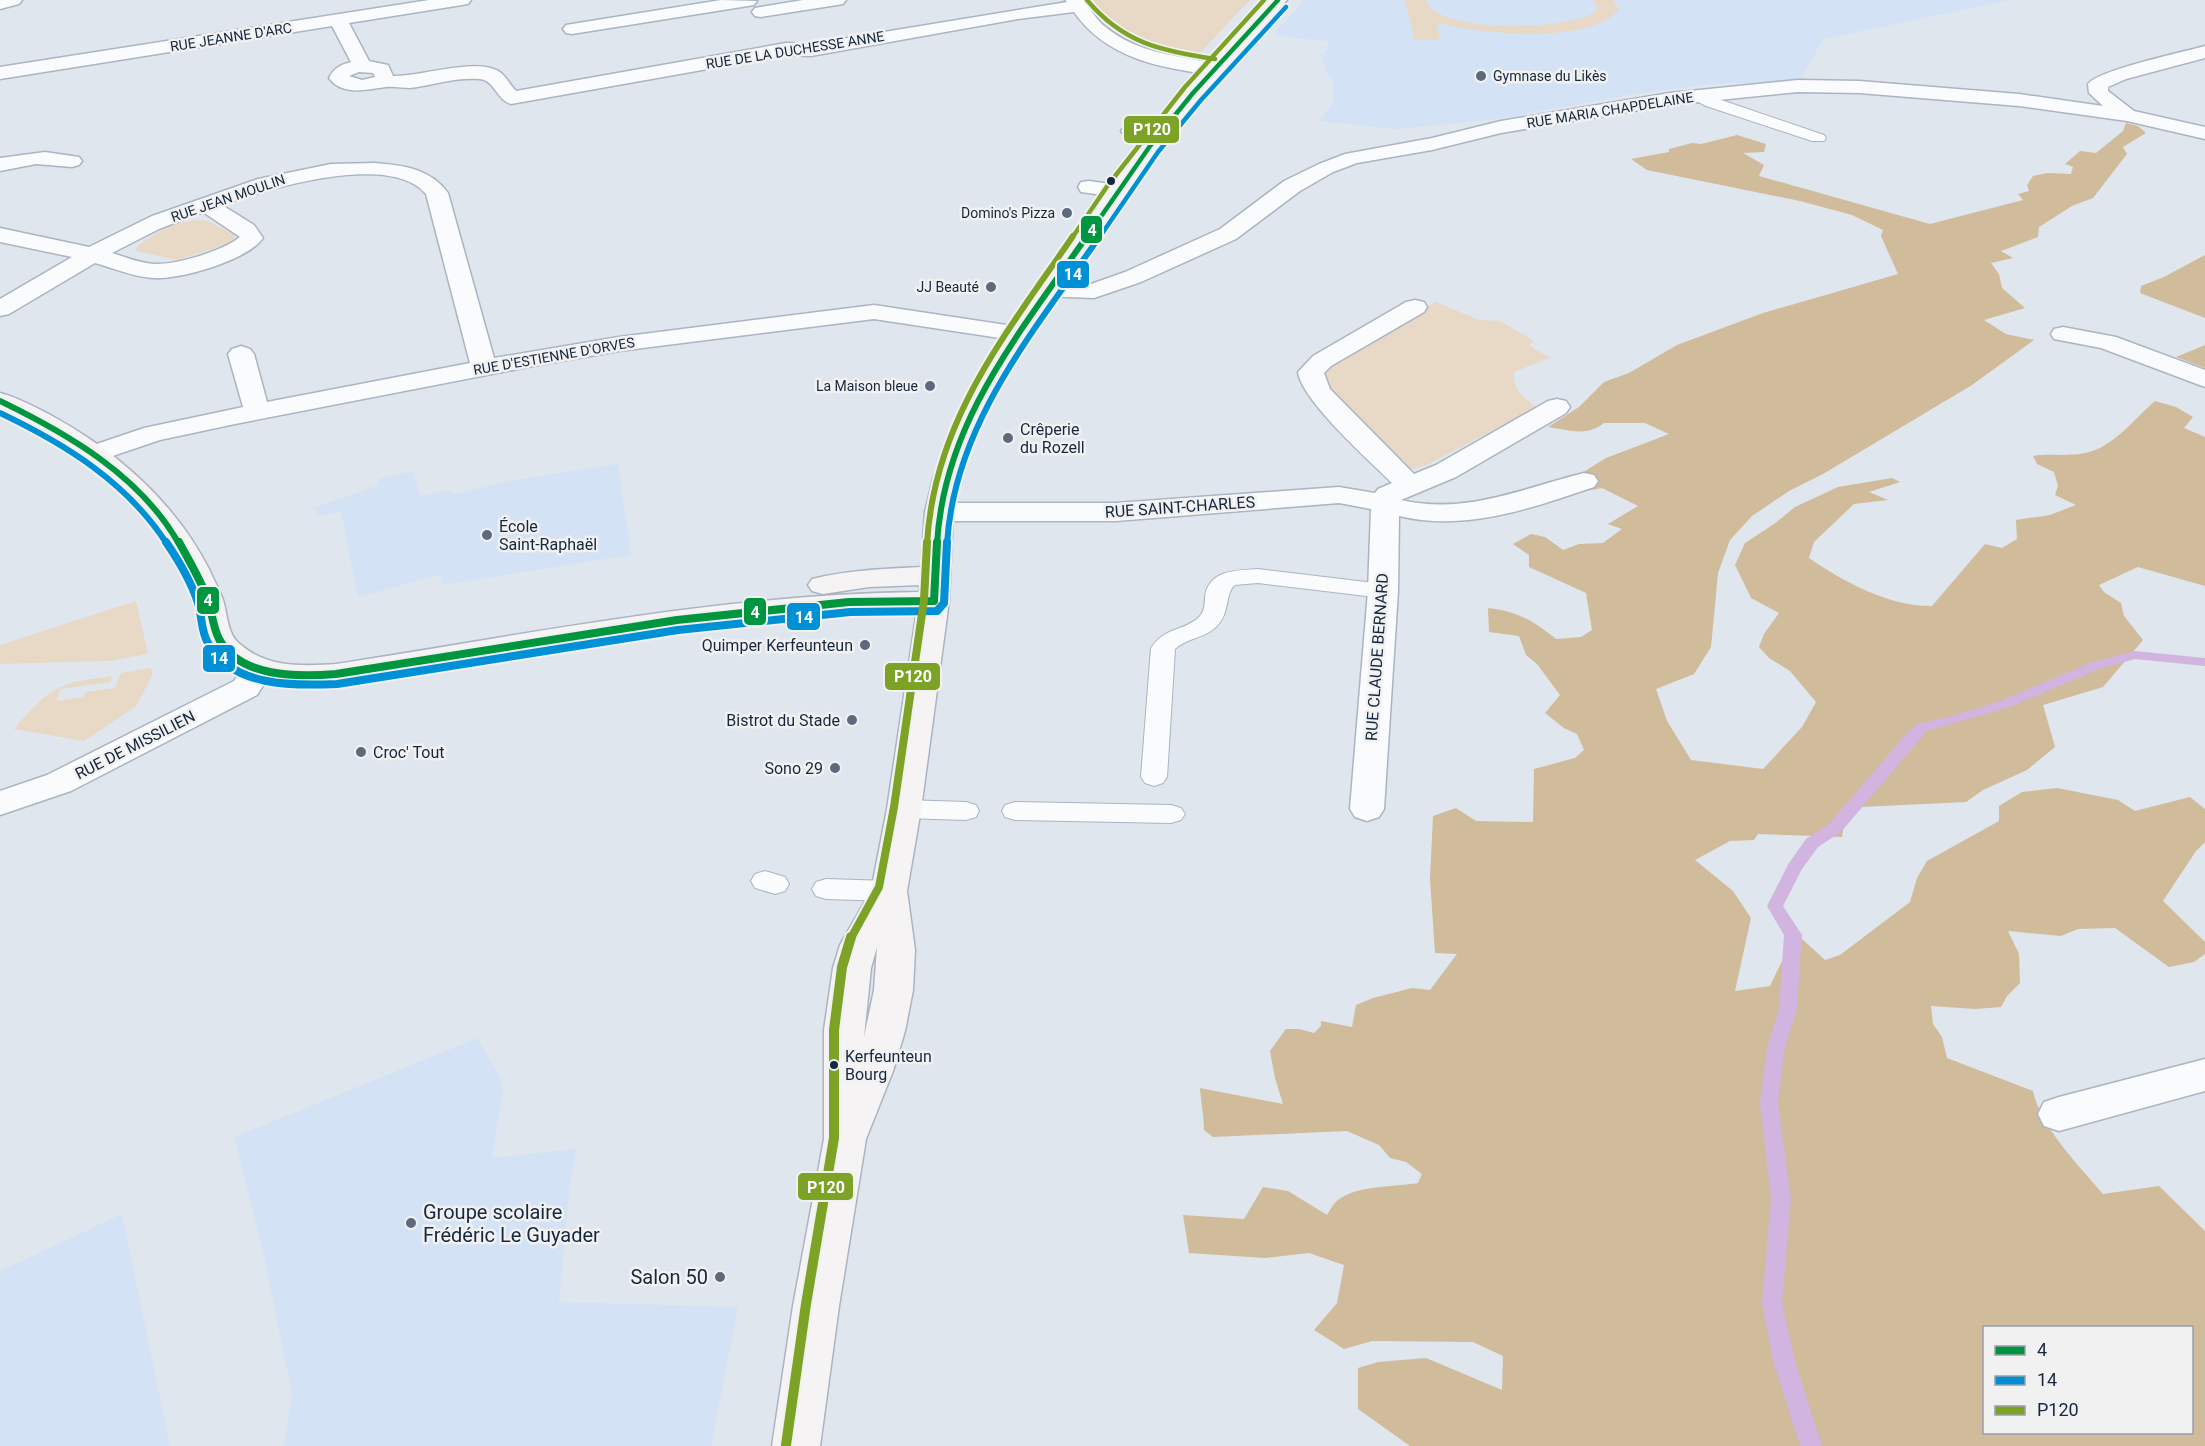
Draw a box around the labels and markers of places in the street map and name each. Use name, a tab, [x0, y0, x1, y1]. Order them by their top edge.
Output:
place label: Gymnase du Likès	[1493, 68, 1607, 84]
marker: Gymnase du Likès	[1474, 69, 1488, 83]
unlabelled marker	[1105, 175, 1117, 187]
place label: Domino's Pizza	[961, 205, 1055, 221]
marker: Domino's Pizza	[1060, 206, 1074, 220]
place label: JJ Beauté	[917, 279, 979, 295]
marker: JJ Beauté	[984, 280, 998, 294]
place label: La Maison bleue	[816, 378, 918, 394]
marker: La Maison bleue	[923, 379, 937, 393]
place label: Crêperie du Rozell	[1020, 420, 1085, 457]
marker: Crêperie du Rozell	[1001, 431, 1015, 445]
place label: École Saint-Raphaël	[499, 517, 597, 554]
marker: École Saint-Raphaël	[480, 528, 494, 542]
place label: Quimper Kerfeunteun	[702, 636, 853, 655]
marker: Quimper Kerfeunteun	[858, 638, 872, 652]
place label: Bistrot du Stade	[726, 711, 840, 730]
marker: Bistrot du Stade	[845, 713, 859, 727]
place label: Croc' Tout	[373, 743, 445, 762]
marker: Croc' Tout	[354, 745, 368, 759]
place label: Sono 29	[764, 759, 823, 778]
marker: Sono 29	[828, 761, 842, 775]
place label: Kerfeunteun Bourg	[845, 1047, 932, 1084]
marker: Kerfeunteun Bourg	[828, 1059, 840, 1071]
place label: Groupe scolaire Frédéric Le Guyader	[423, 1200, 600, 1247]
marker: Groupe scolaire Frédéric Le Guyader	[404, 1216, 418, 1230]
place label: Salon 50	[630, 1265, 708, 1289]
marker: Salon 50	[713, 1270, 727, 1284]

